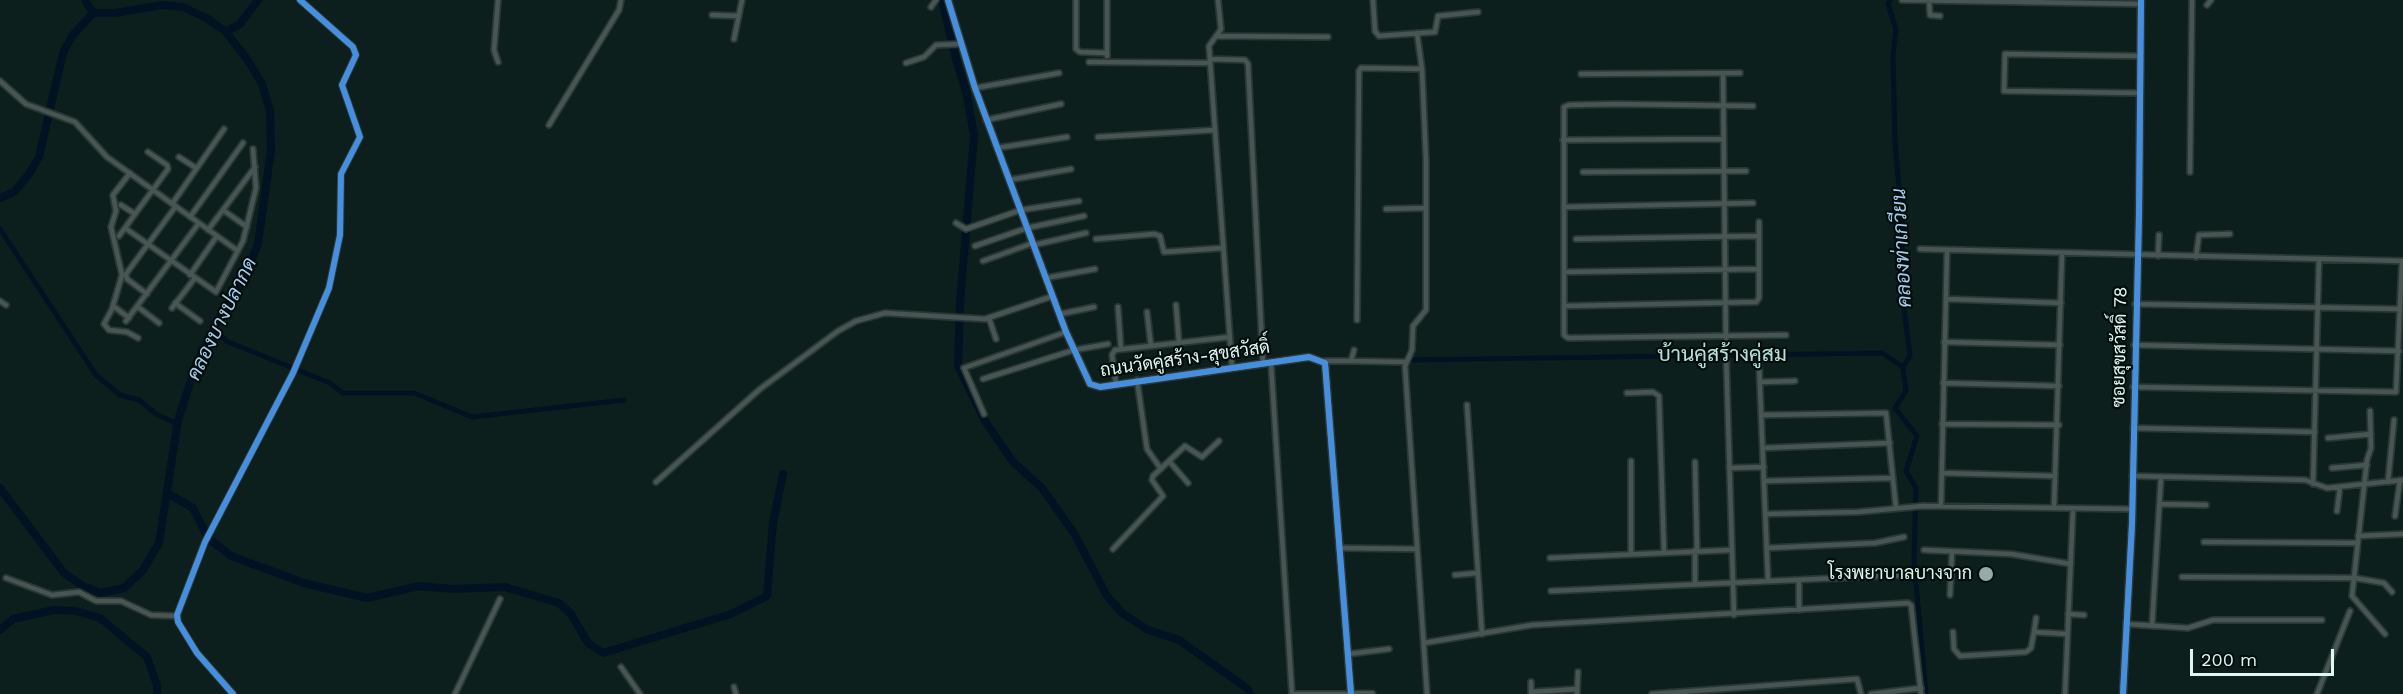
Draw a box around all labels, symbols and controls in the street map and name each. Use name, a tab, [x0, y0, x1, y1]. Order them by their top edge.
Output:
water label: คลองท่าเกวียน	[1887, 188, 1917, 308]
water label: คลองบางปลากด	[182, 254, 262, 384]
street label: ซอยสุขสวัสดิ์ 78	[2108, 286, 2132, 408]
street label: ถนนวัดคู่สร้าง-สุขสวัสดิ์	[1099, 336, 1271, 382]
district label: บ้านคู่สร้างคู่สม	[1657, 342, 1787, 368]
place label: โรงพยาบาลบางจาก	[1828, 563, 1972, 585]
marker: โรงพยาบาลบางจาก	[1977, 565, 1995, 583]
scale bar	[2193, 637, 2337, 675]
text: 200 m	[2201, 649, 2257, 670]

